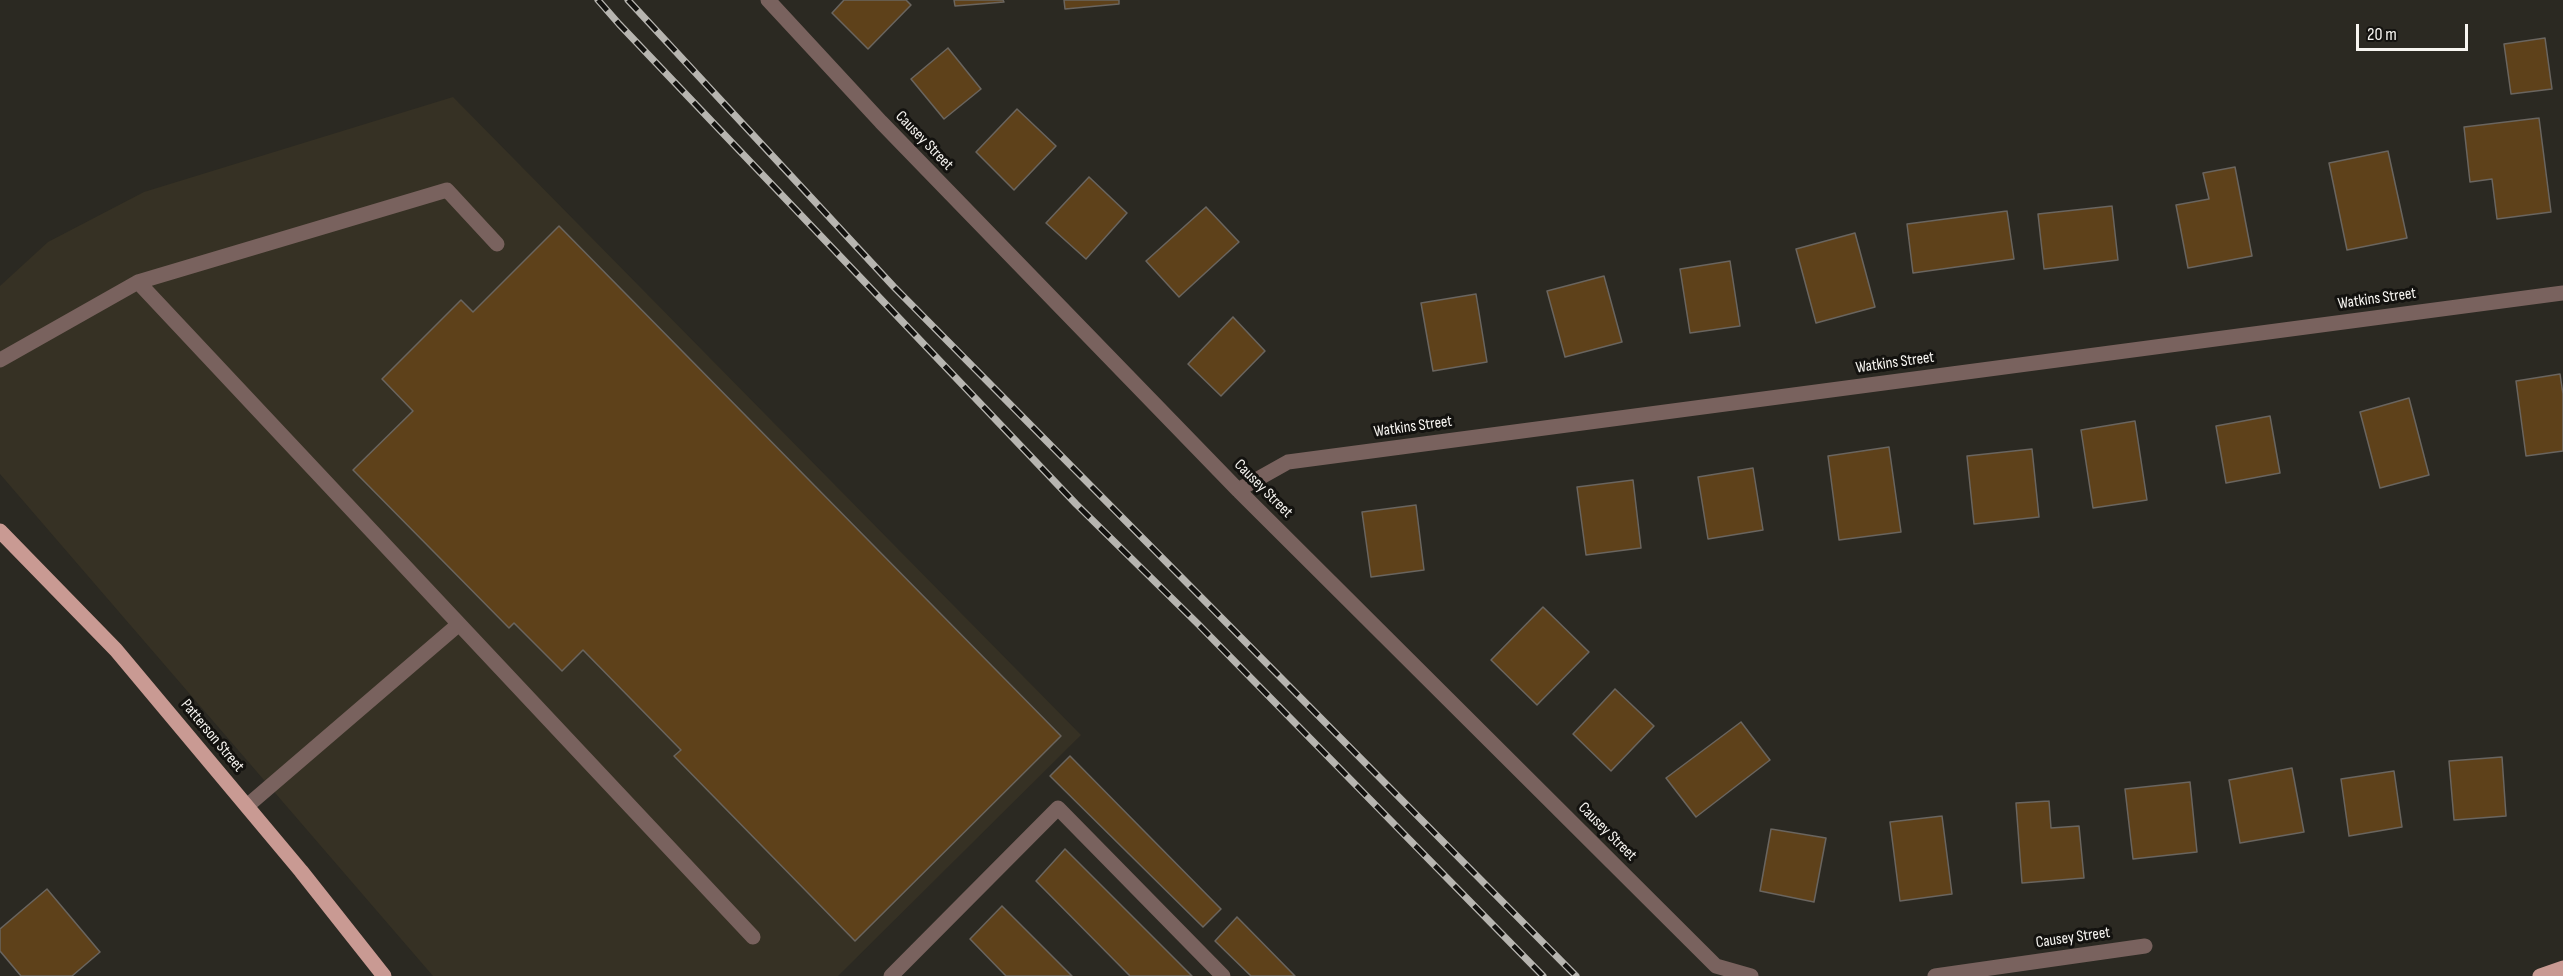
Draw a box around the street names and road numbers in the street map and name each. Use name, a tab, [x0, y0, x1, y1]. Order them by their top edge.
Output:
street label: Causey Street	[891, 107, 957, 175]
street label: Watkins Street	[2337, 284, 2417, 314]
street label: Watkins Street	[1855, 348, 1935, 378]
street label: Watkins Street	[1373, 412, 1453, 442]
street label: Causey Street	[1230, 456, 1296, 522]
street label: Patterson Street	[176, 696, 248, 776]
street label: Causey Street	[1574, 799, 1640, 865]
street label: Causey Street	[2035, 923, 2111, 953]

